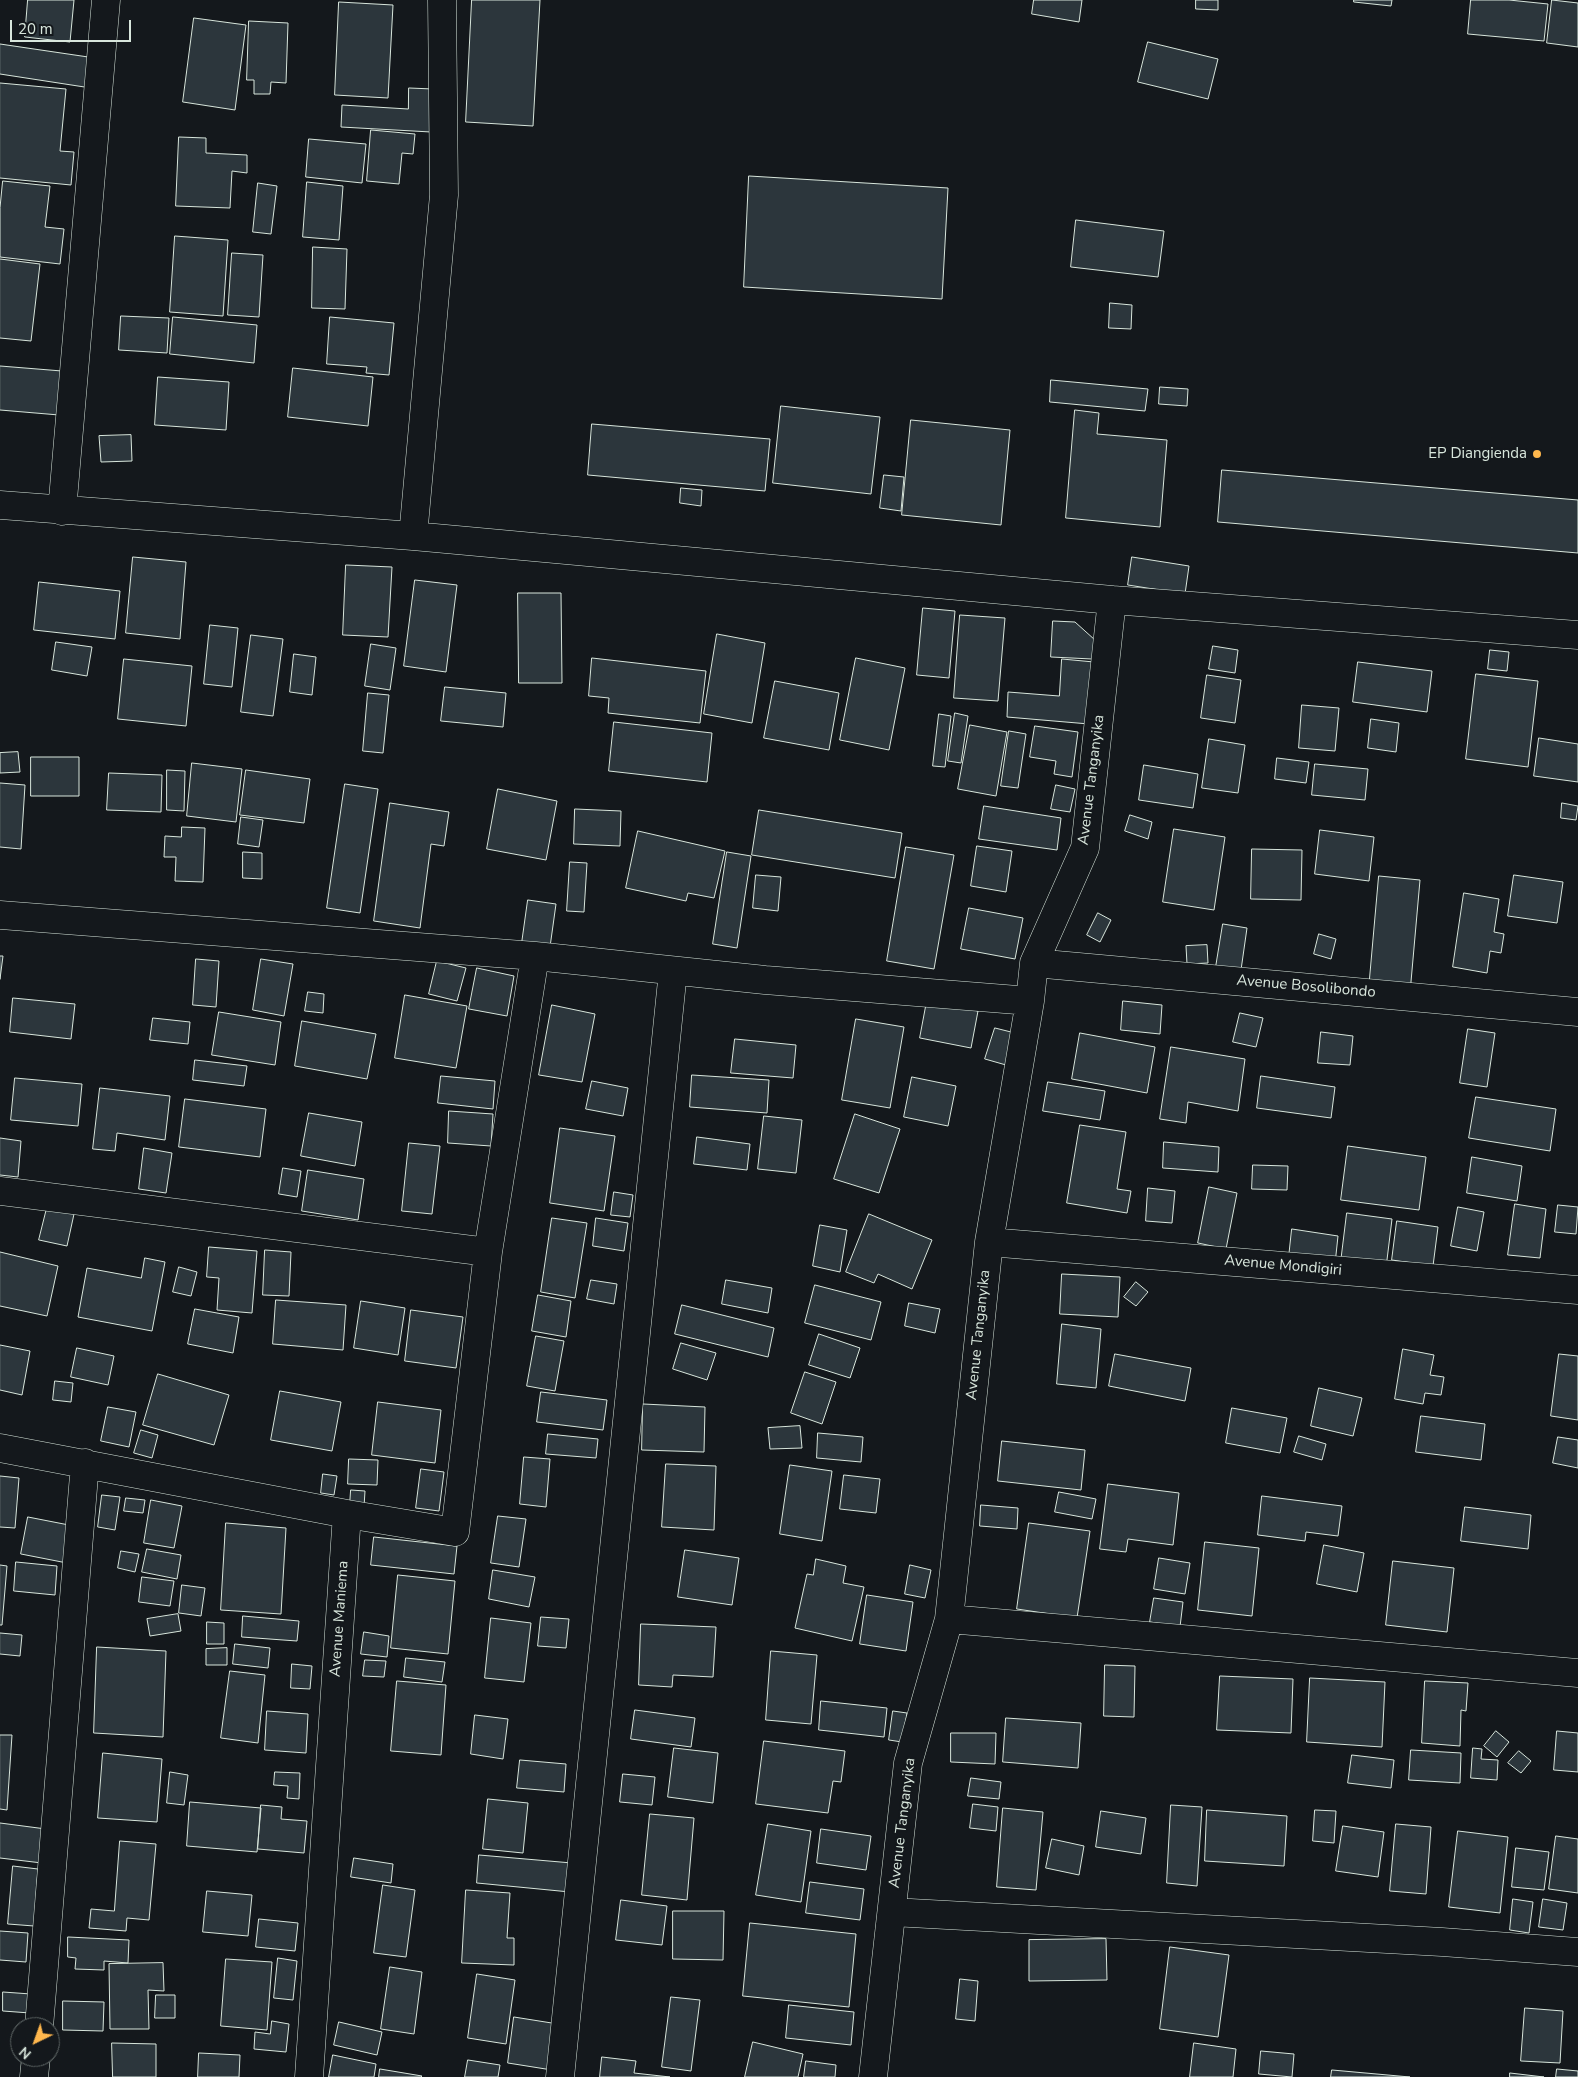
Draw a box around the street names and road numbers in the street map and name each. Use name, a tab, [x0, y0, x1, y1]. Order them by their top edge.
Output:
street label: Avenue Tanganyika	[1075, 714, 1109, 846]
street label: Avenue Bosolibondo	[1236, 972, 1376, 1002]
street label: Avenue Mondigiri	[1223, 1252, 1343, 1280]
street label: Avenue Tanganyika	[963, 1269, 995, 1401]
street label: Avenue Maniema	[327, 1560, 353, 1678]
street label: Avenue Tanganyika	[886, 1757, 920, 1889]

